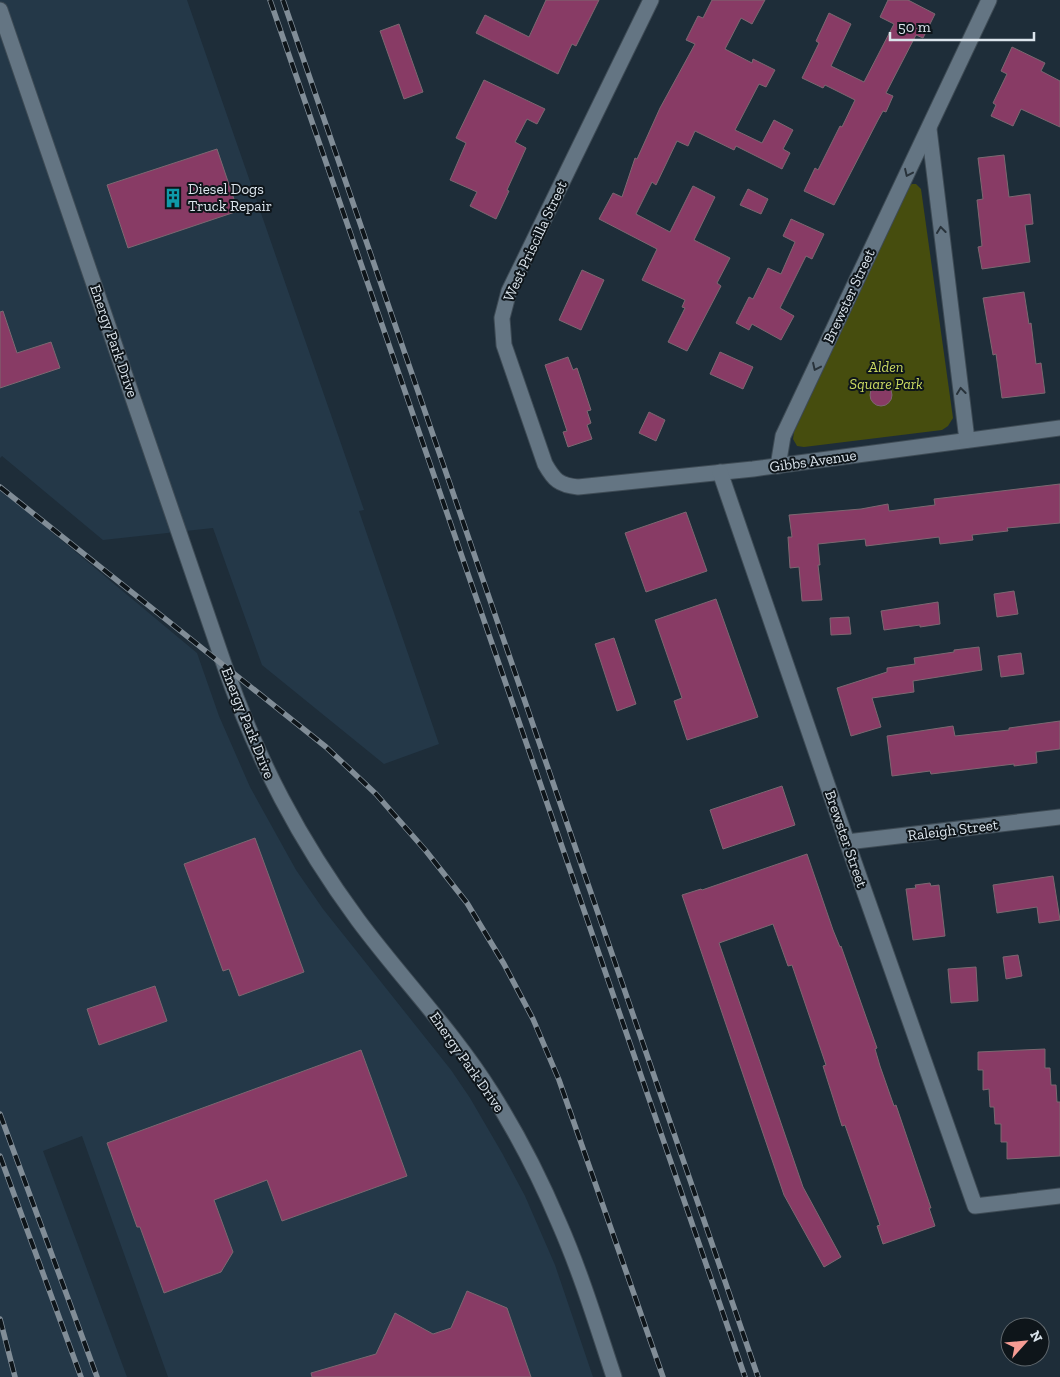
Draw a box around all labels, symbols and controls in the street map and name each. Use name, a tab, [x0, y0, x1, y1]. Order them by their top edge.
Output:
scale bar	[890, 10, 1034, 42]
text: 50 m	[898, 18, 931, 36]
one-way arrow	[903, 168, 914, 177]
street label: West Priscilla Street	[499, 178, 571, 304]
place label: Diesel Dogs Truck Repair	[188, 180, 272, 215]
building icon: Diesel Dogs Truck Repair	[162, 187, 184, 209]
one-way arrow	[936, 226, 947, 234]
street label: Brewster Street	[819, 246, 879, 346]
street label: Energy Park Drive	[86, 282, 142, 400]
park label: Alden Square Park	[849, 358, 923, 393]
one-way arrow	[811, 362, 822, 371]
one-way arrow	[956, 387, 967, 395]
street label: Gibbs Avenue	[768, 446, 858, 476]
street label: Energy Park Drive	[218, 665, 278, 781]
street label: Brewster Street	[821, 788, 871, 890]
street label: Raleigh Street	[907, 815, 1000, 844]
street label: Energy Park Drive	[426, 1008, 508, 1116]
north arrow	[1000, 1317, 1050, 1367]
text: N	[1026, 1328, 1046, 1345]

